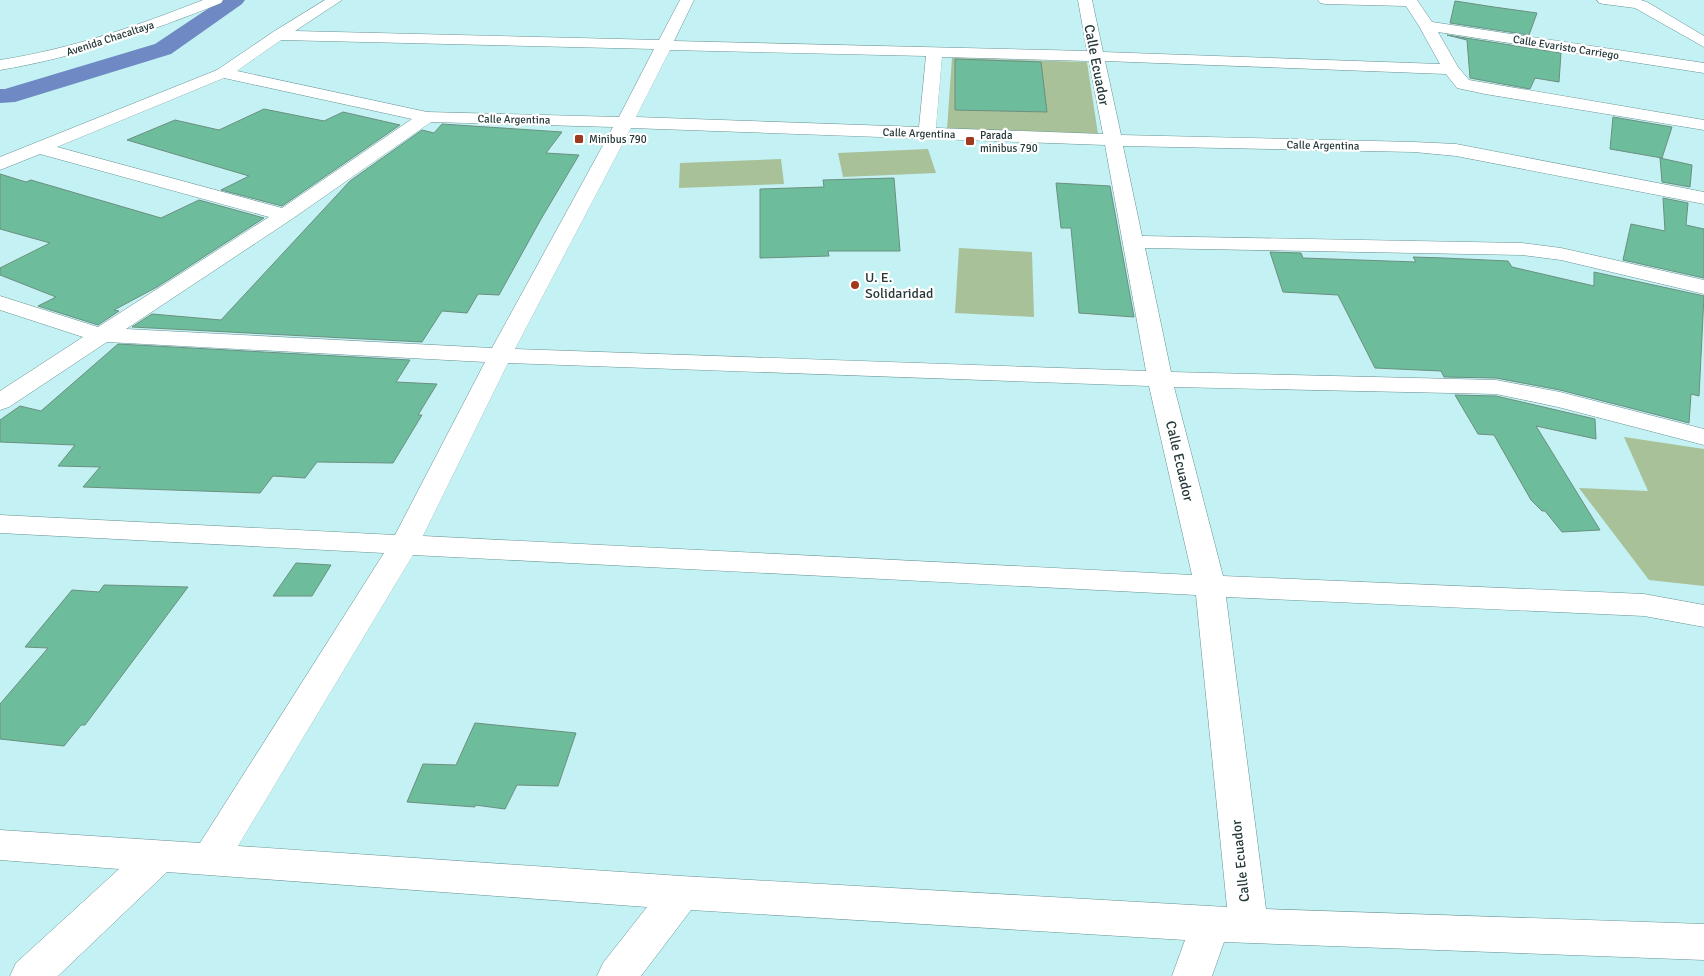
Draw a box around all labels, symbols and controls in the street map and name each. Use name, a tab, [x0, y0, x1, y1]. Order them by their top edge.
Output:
street label: Avenida Chacaltaya	[65, 18, 156, 59]
street label: Calle Ecuador	[1080, 23, 1113, 108]
street label: Calle Evaristo Carriego	[1512, 33, 1620, 62]
street label: Calle Argentina	[477, 112, 551, 127]
street label: Calle Argentina	[882, 126, 956, 141]
place label: Parada minibus 790	[980, 129, 1038, 155]
marker: Minibus 790	[573, 133, 585, 145]
place label: Minibus 790	[589, 133, 647, 146]
marker: Parada minibus 790	[964, 135, 976, 147]
street label: Calle Argentina	[1286, 138, 1360, 153]
place label: U. E. Solidaridad	[865, 269, 933, 302]
marker: U. E. Solidaridad	[849, 279, 861, 291]
street label: Calle Ecuador	[1162, 419, 1197, 504]
street label: Calle Ecuador	[1228, 818, 1253, 903]

